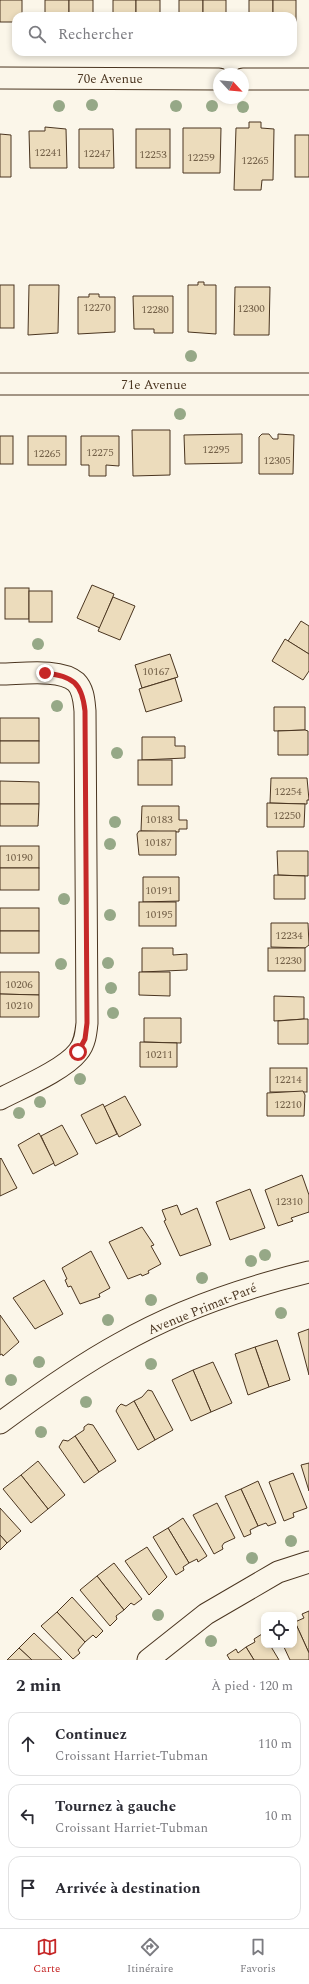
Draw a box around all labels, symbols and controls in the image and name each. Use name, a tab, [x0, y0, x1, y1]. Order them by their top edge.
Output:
search box	[12, 12, 297, 56]
icon: search	[26, 23, 48, 45]
text: Rechercher	[58, 23, 133, 46]
north arrow	[213, 68, 249, 104]
street label: 70e Avenue	[77, 69, 143, 89]
house number: 12241	[34, 144, 62, 161]
house number: 12247	[83, 145, 111, 162]
house number: 12253	[139, 146, 167, 163]
house number: 12259	[187, 149, 215, 166]
house number: 12265	[241, 152, 269, 169]
house number: 12270	[83, 299, 111, 316]
house number: 12300	[237, 300, 265, 317]
house number: 12280	[141, 301, 169, 318]
street label: 71e Avenue	[121, 375, 187, 395]
house number: 12295	[202, 441, 230, 458]
house number: 12275	[86, 444, 114, 461]
house number: 12265	[33, 445, 61, 462]
house number: 12305	[263, 452, 291, 469]
house number: 10167	[142, 663, 170, 680]
route end	[36, 664, 54, 682]
house number: 12254	[274, 783, 302, 800]
house number: 12250	[273, 807, 301, 824]
house number: 10183	[145, 811, 173, 828]
house number: 10187	[144, 834, 172, 851]
house number: 10190	[5, 849, 33, 866]
house number: 10191	[145, 882, 173, 899]
house number: 10195	[145, 906, 173, 923]
house number: 12234	[275, 927, 303, 944]
house number: 12230	[274, 952, 302, 969]
house number: 10206	[5, 976, 33, 993]
house number: 10210	[5, 997, 33, 1014]
route start	[69, 1043, 87, 1061]
house number: 10211	[145, 1046, 173, 1063]
house number: 12214	[274, 1071, 302, 1088]
house number: 12210	[274, 1096, 302, 1113]
house number: 12310	[275, 1193, 303, 1210]
street label: Avenue Primat-Paré	[145, 1278, 260, 1340]
map controls	[261, 1612, 297, 1648]
button: locate	[261, 1612, 297, 1648]
text: 2 min	[16, 1673, 61, 1699]
text: À pied · 120 m	[211, 1676, 293, 1696]
text: Continuez	[55, 1723, 127, 1746]
icon: ahead	[17, 1733, 39, 1755]
text: 110 m	[258, 1734, 292, 1754]
text: Croissant Harriet-Tubman	[55, 1746, 208, 1766]
text: Tournez à gauche	[55, 1795, 176, 1818]
icon: left	[17, 1805, 39, 1827]
text: 10 m	[265, 1806, 292, 1826]
text: Croissant Harriet-Tubman	[55, 1818, 208, 1838]
icon: arrive	[17, 1877, 39, 1899]
text: Arrivée à destination	[55, 1877, 201, 1900]
tab: Carte	[33, 1936, 60, 1977]
tab: Itinéraire	[127, 1936, 173, 1977]
tab: Favoris	[240, 1936, 276, 1977]

